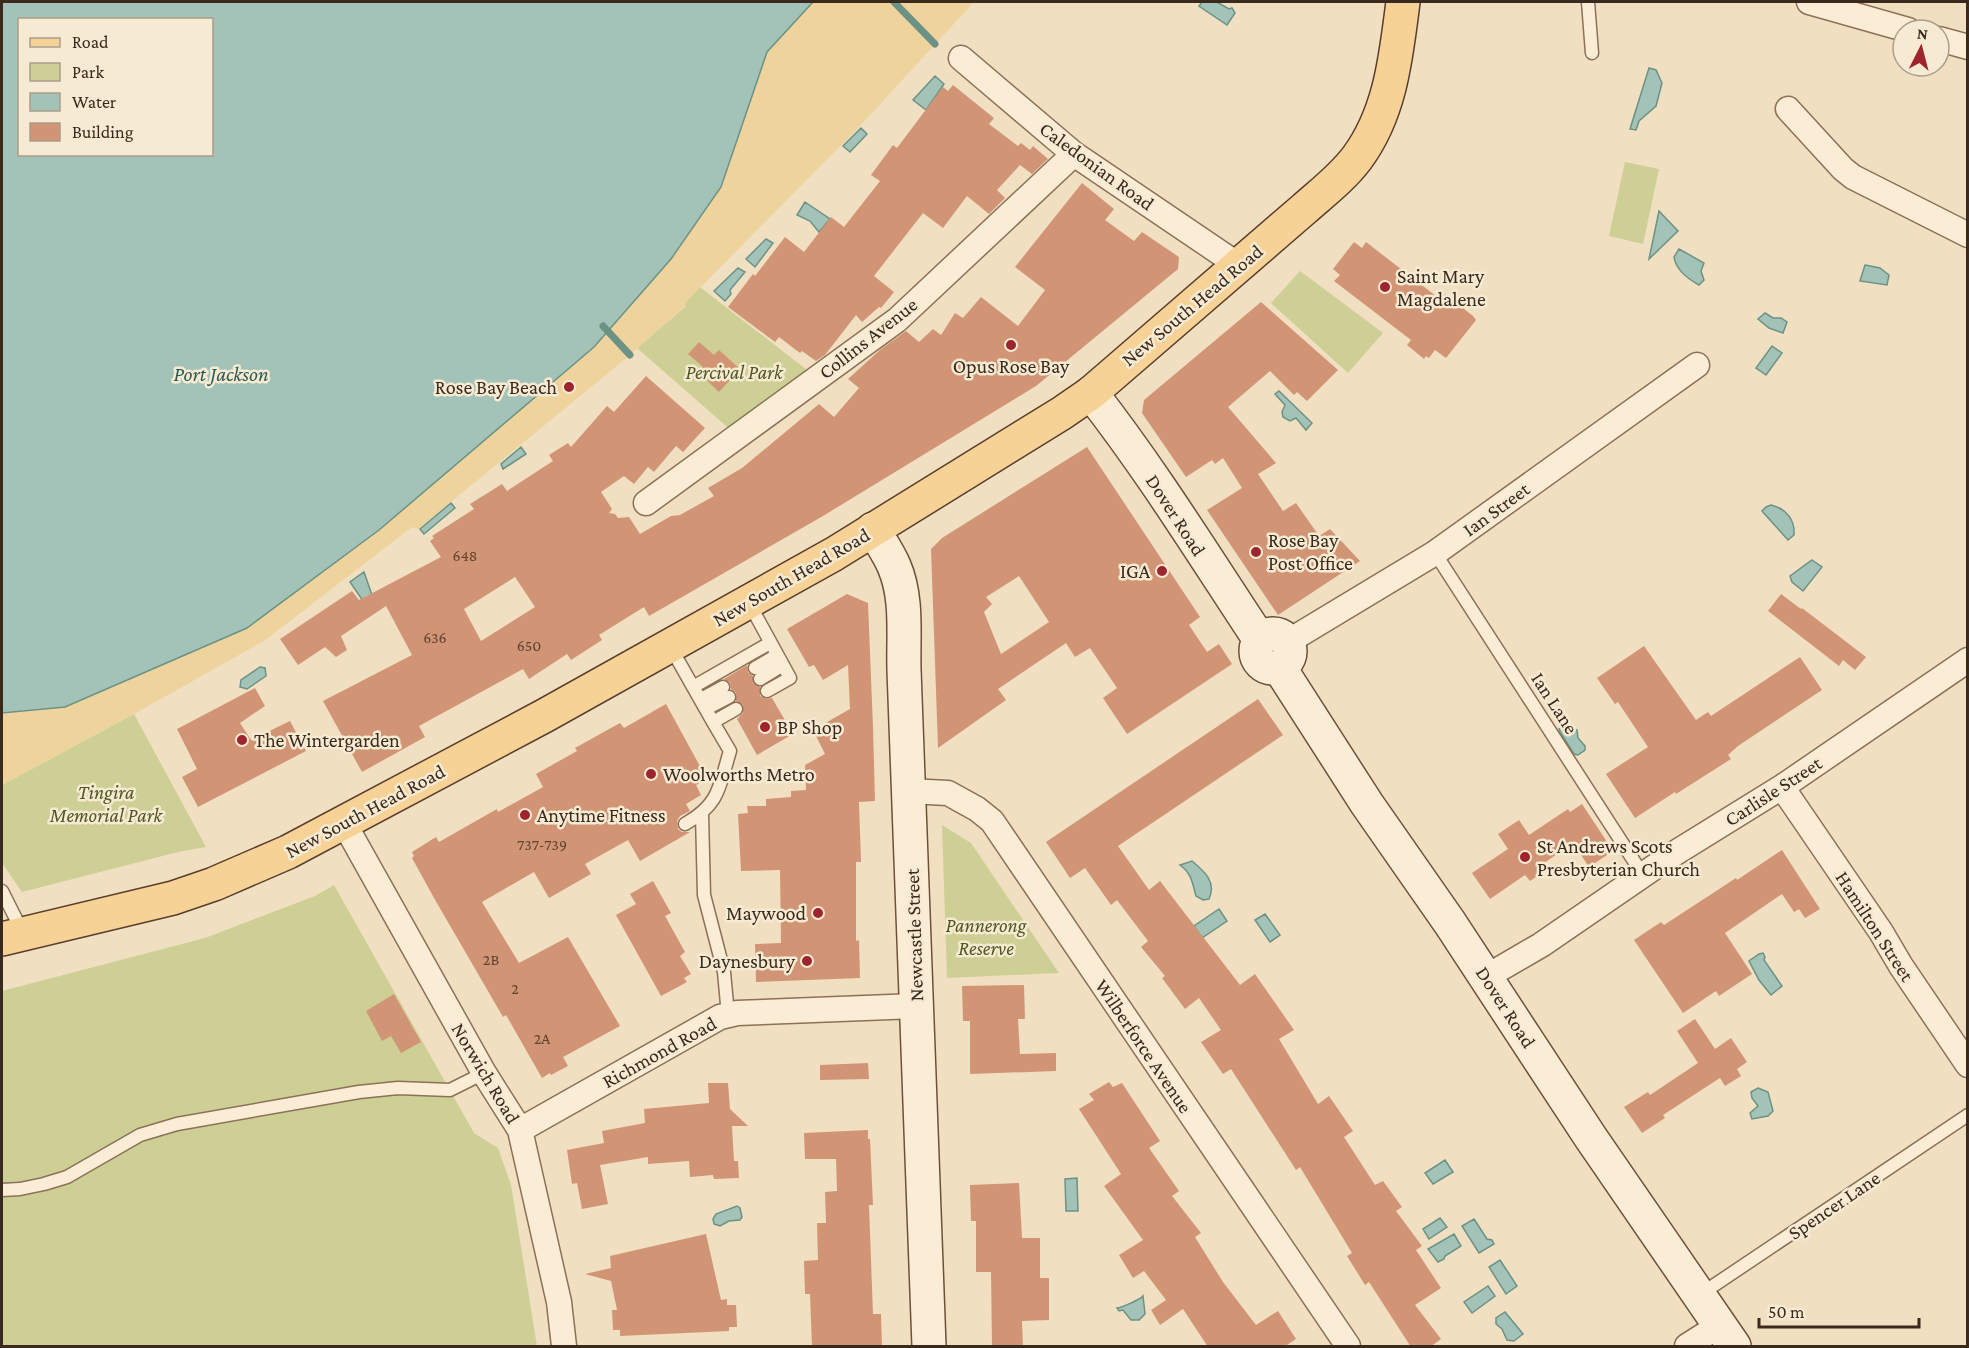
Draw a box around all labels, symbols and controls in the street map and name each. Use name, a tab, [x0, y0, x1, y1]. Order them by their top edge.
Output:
legend	[18, 18, 213, 156]
north arrow	[1891, 18, 1951, 78]
text: N	[1916, 25, 1929, 43]
text: Road	[72, 32, 109, 52]
text: Park	[72, 62, 104, 82]
text: Water	[72, 92, 117, 112]
street label: Caledonian Road	[1036, 117, 1159, 215]
text: Building	[72, 122, 134, 142]
street label: New South Head Road	[1117, 239, 1267, 370]
place label: Saint Mary Magdalene	[1397, 265, 1486, 311]
marker: Saint Mary Magdalene	[1378, 280, 1392, 294]
street label: Collins Avenue	[814, 293, 922, 383]
marker: Opus Rose Bay	[1004, 338, 1018, 352]
place label: Opus Rose Bay	[953, 355, 1070, 378]
park label: Percival Park	[685, 361, 784, 383]
water label: Port Jackson	[173, 362, 269, 386]
place label: Rose Bay Beach	[435, 376, 557, 399]
marker: Rose Bay Beach	[562, 380, 576, 394]
street label: Dover Road	[1142, 470, 1211, 560]
street label: Ian Street	[1459, 477, 1534, 540]
street label: New South Head Road	[709, 523, 874, 631]
place label: Rose Bay Post Office	[1268, 529, 1353, 574]
marker: Rose Bay Post Office	[1249, 545, 1263, 559]
house number: 648	[453, 547, 477, 564]
place label: IGA	[1120, 560, 1151, 582]
marker: IGA	[1155, 564, 1169, 578]
house number: 636	[423, 629, 447, 646]
house number: 650	[517, 637, 541, 654]
street label: Ian Lane	[1527, 668, 1583, 738]
place label: BP Shop	[777, 716, 842, 739]
marker: BP Shop	[758, 720, 772, 734]
place label: The Wintergarden	[254, 729, 400, 752]
marker: The Wintergarden	[235, 733, 249, 747]
street label: Carlisle Street	[1720, 751, 1826, 830]
street label: New South Head Road	[282, 759, 449, 862]
place label: Woolworths Metro	[663, 763, 815, 785]
marker: Woolworths Metro	[644, 767, 658, 781]
park label: Tingira Memorial Park	[49, 781, 163, 826]
place label: Anytime Fitness	[537, 804, 666, 827]
marker: Anytime Fitness	[518, 808, 532, 822]
place label: St Andrews Scots Presbyterian Church	[1537, 835, 1700, 881]
house number: 737-739	[517, 836, 567, 853]
marker: St Andrews Scots Presbyterian Church	[1518, 850, 1532, 864]
street label: Hamilton Street	[1831, 867, 1919, 985]
street label: Newcastle Street	[901, 868, 927, 1002]
place label: Maywood	[726, 902, 806, 925]
marker: Maywood	[811, 906, 825, 920]
park label: Pannerong Reserve	[945, 914, 1028, 959]
place label: Daynesbury	[699, 950, 796, 973]
house number: 2B	[483, 951, 499, 968]
marker: Daynesbury	[800, 954, 814, 968]
street label: Dover Road	[1472, 962, 1541, 1052]
street label: Wilberforce Avenue	[1091, 975, 1197, 1117]
house number: 2	[511, 980, 519, 997]
street label: Richmond Road	[598, 1011, 720, 1092]
street label: Norwich Road	[447, 1019, 525, 1128]
house number: 2A	[534, 1030, 551, 1047]
street label: Spencer Lane	[1784, 1166, 1885, 1245]
scale bar	[1759, 1291, 1920, 1329]
text: 50 m	[1768, 1302, 1805, 1322]

